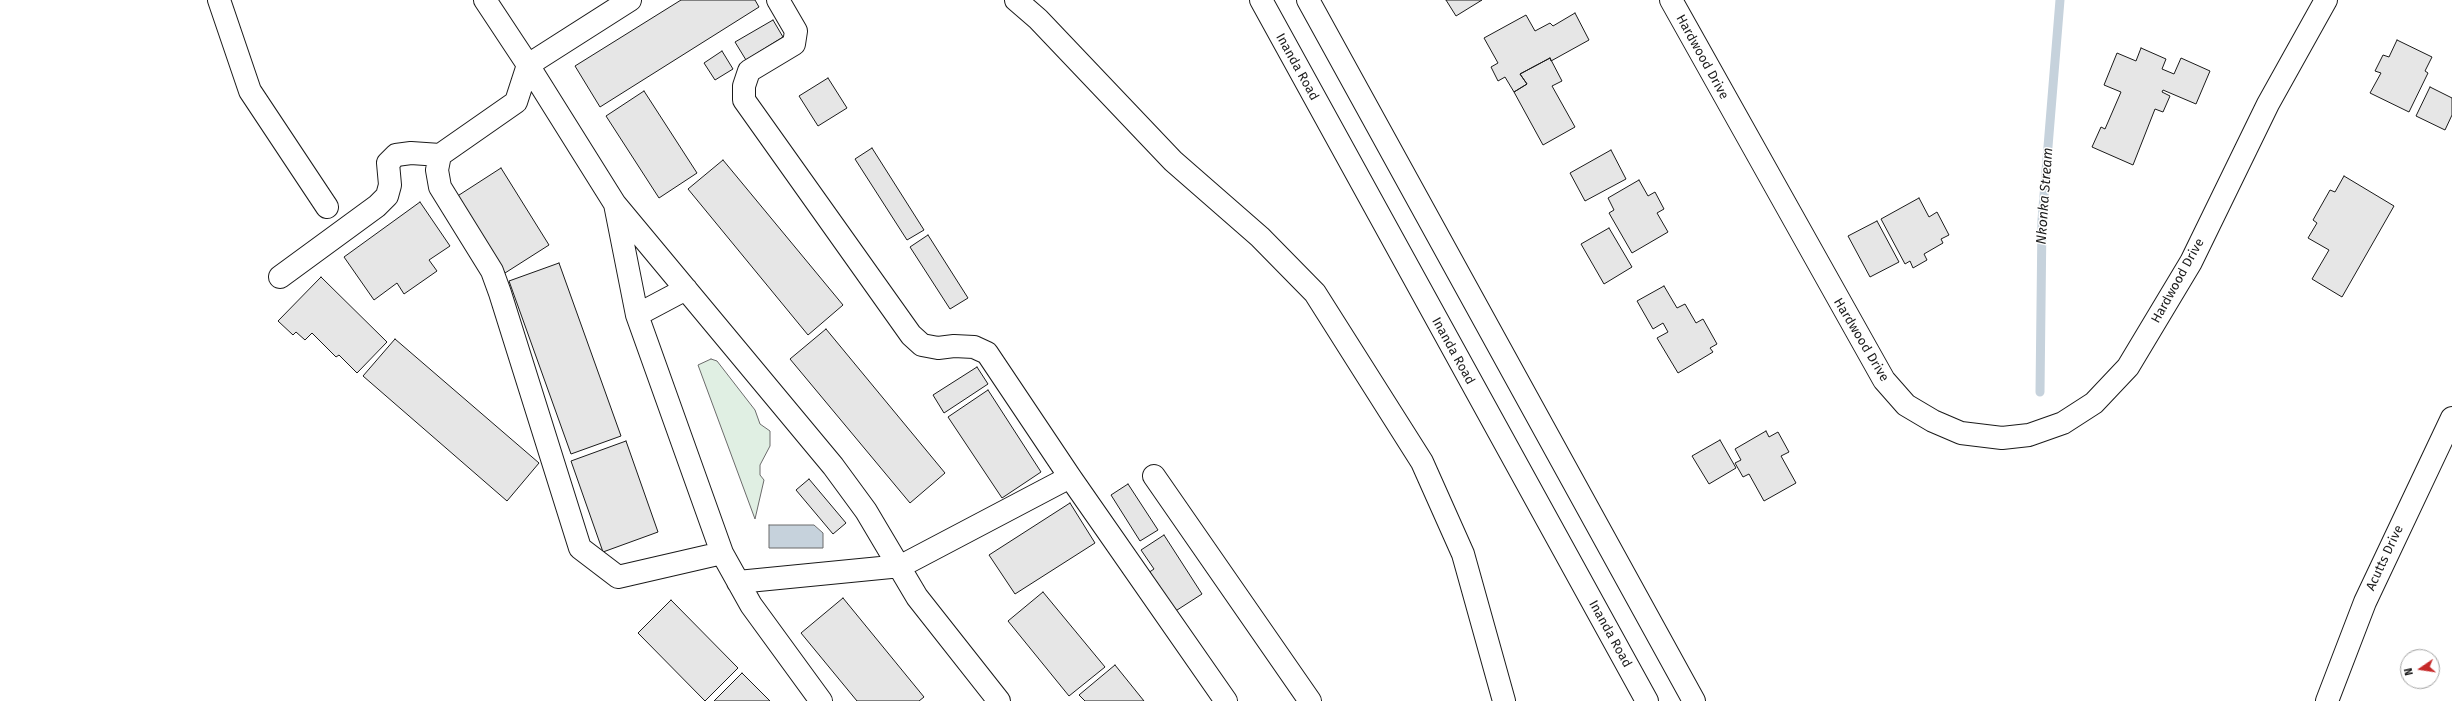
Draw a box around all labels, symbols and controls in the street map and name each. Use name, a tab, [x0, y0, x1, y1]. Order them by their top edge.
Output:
street label: Hardwood Drive	[1672, 12, 1732, 102]
street label: Inanda Road	[1272, 31, 1322, 103]
water label: Nkonka Stream	[2033, 147, 2057, 245]
street label: Hardwood Drive	[2148, 236, 2208, 326]
street label: Hardwood Drive	[1830, 295, 1892, 385]
street label: Inanda Road	[1428, 315, 1478, 387]
street label: Acutts Drive	[2363, 523, 2407, 593]
street label: Inanda Road	[1585, 598, 1635, 670]
north arrow	[2400, 649, 2440, 689]
text: N	[2402, 667, 2416, 677]

